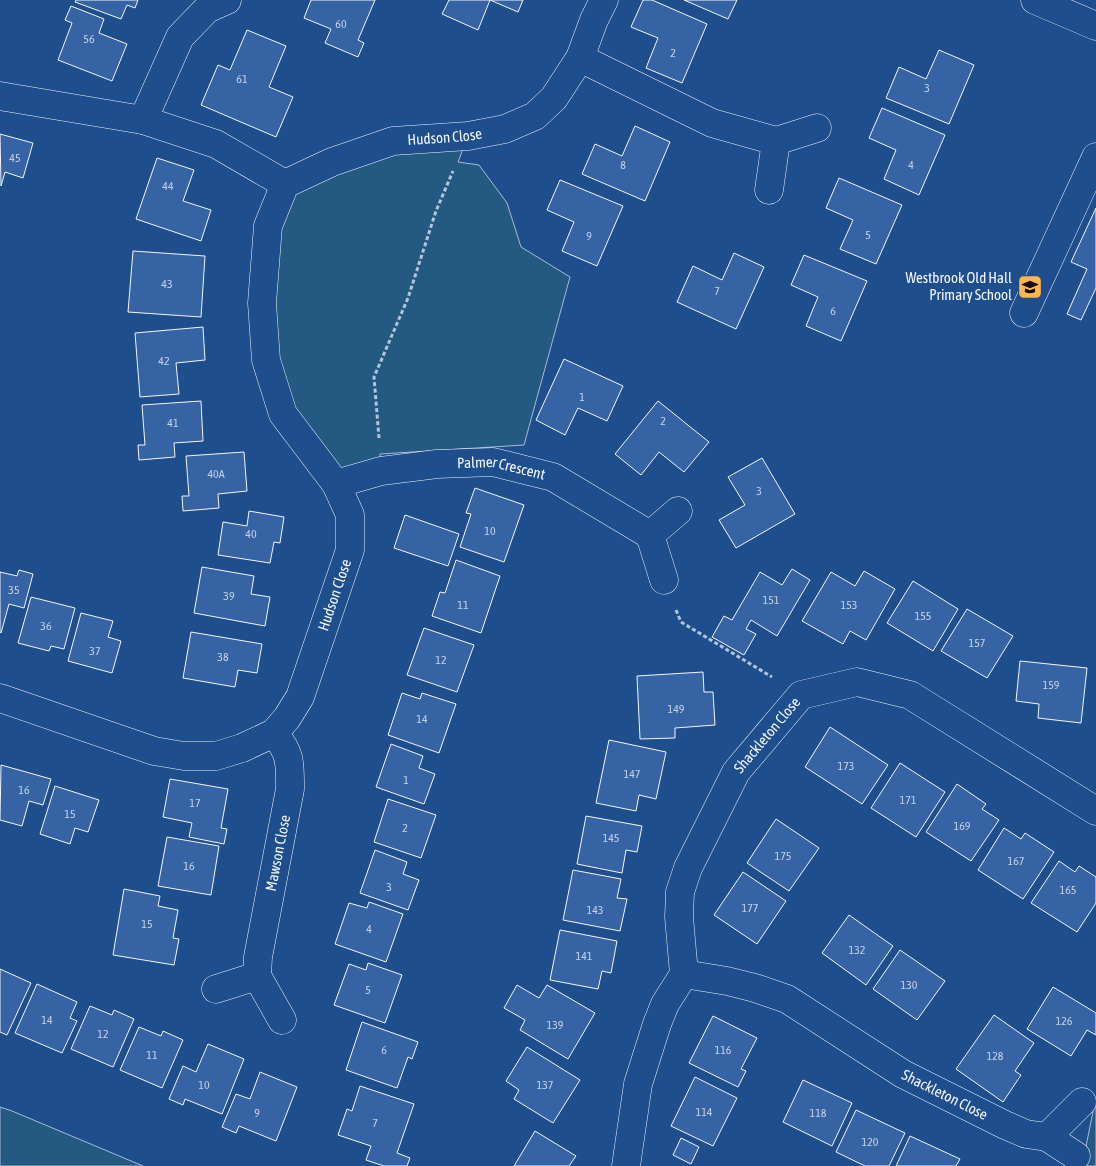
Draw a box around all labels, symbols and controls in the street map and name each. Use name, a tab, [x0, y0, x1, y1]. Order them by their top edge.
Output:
house number: 60	[335, 17, 347, 31]
house number: 56	[83, 32, 95, 46]
house number: 2	[670, 46, 676, 60]
house number: 61	[236, 72, 248, 86]
house number: 3	[924, 81, 930, 95]
street label: Hudson Close	[407, 125, 483, 148]
house number: 45	[9, 151, 21, 165]
house number: 8	[620, 158, 626, 172]
house number: 4	[908, 158, 914, 172]
house number: 44	[162, 179, 174, 193]
house number: 5	[865, 228, 871, 242]
house number: 9	[586, 229, 592, 243]
place label: Westbrook Old Hall Primary School	[905, 269, 1012, 303]
school or university icon: Westbrook Old Hall Primary School	[1017, 274, 1043, 300]
house number: 43	[161, 277, 173, 291]
house number: 7	[714, 284, 720, 298]
house number: 6	[830, 304, 836, 318]
house number: 42	[158, 354, 170, 368]
house number: 1	[579, 390, 585, 404]
house number: 2	[660, 414, 666, 428]
house number: 41	[167, 416, 179, 430]
street label: Palmer Crescent	[457, 453, 547, 483]
house number: 40A	[207, 467, 225, 481]
house number: 3	[756, 484, 762, 498]
house number: 10	[484, 524, 496, 538]
house number: 40	[245, 527, 257, 541]
street label: Hudson Close	[314, 557, 354, 633]
house number: 35	[8, 583, 20, 597]
house number: 39	[223, 589, 235, 603]
house number: 151	[763, 593, 780, 607]
house number: 11	[457, 598, 469, 612]
house number: 153	[841, 598, 857, 612]
house number: 155	[915, 609, 931, 623]
house number: 36	[40, 619, 52, 633]
house number: 157	[969, 636, 986, 650]
house number: 37	[89, 644, 101, 658]
house number: 38	[217, 650, 229, 664]
house number: 12	[435, 653, 447, 667]
house number: 159	[1043, 678, 1060, 692]
street label: Shackleton Close	[730, 693, 804, 776]
house number: 149	[668, 702, 685, 716]
house number: 14	[416, 712, 428, 726]
house number: 173	[838, 759, 854, 773]
house number: 147	[624, 767, 641, 781]
house number: 1	[403, 773, 409, 787]
house number: 16	[18, 783, 30, 797]
house number: 171	[900, 793, 917, 807]
house number: 17	[189, 796, 201, 810]
house number: 15	[64, 807, 76, 821]
street label: Mawson Close	[262, 813, 293, 893]
house number: 169	[954, 819, 971, 833]
house number: 2	[402, 821, 408, 835]
house number: 145	[603, 831, 619, 845]
house number: 175	[775, 849, 791, 863]
house number: 167	[1008, 854, 1025, 868]
house number: 16	[183, 859, 195, 873]
house number: 3	[386, 880, 392, 894]
house number: 165	[1060, 883, 1076, 897]
house number: 177	[742, 901, 759, 915]
house number: 143	[587, 903, 603, 917]
house number: 15	[141, 917, 153, 931]
house number: 4	[366, 922, 372, 936]
house number: 132	[849, 943, 865, 957]
house number: 141	[576, 949, 593, 963]
house number: 130	[901, 978, 918, 992]
house number: 5	[365, 983, 371, 997]
house number: 14	[41, 1013, 53, 1027]
house number: 126	[1056, 1014, 1073, 1028]
house number: 139	[547, 1018, 564, 1032]
house number: 12	[97, 1027, 109, 1041]
house number: 6	[381, 1043, 387, 1057]
house number: 116	[715, 1043, 732, 1057]
house number: 11	[146, 1048, 158, 1062]
house number: 128	[987, 1049, 1004, 1063]
street label: Shackleton Close	[899, 1066, 991, 1123]
house number: 10	[198, 1078, 210, 1092]
house number: 137	[537, 1078, 554, 1092]
house number: 114	[696, 1105, 713, 1119]
house number: 9	[254, 1106, 260, 1120]
house number: 118	[810, 1106, 827, 1120]
house number: 7	[372, 1116, 378, 1130]
house number: 120	[862, 1135, 879, 1149]

